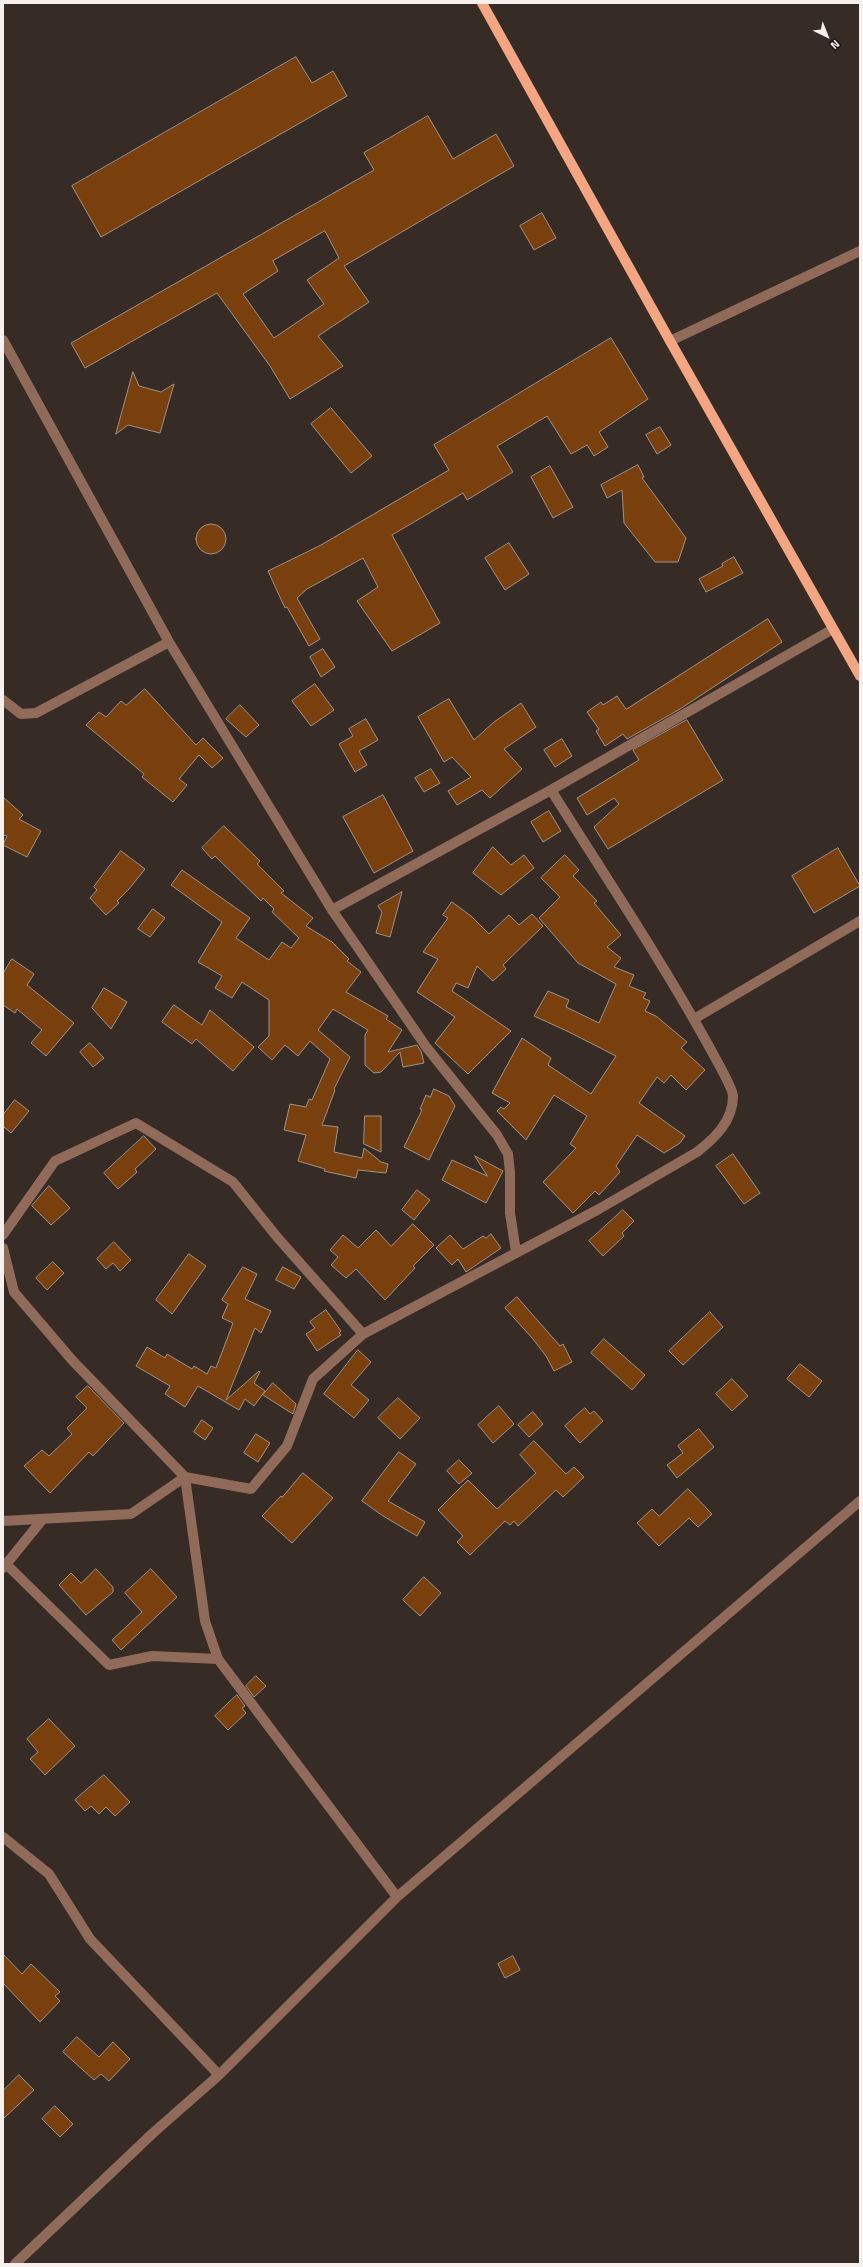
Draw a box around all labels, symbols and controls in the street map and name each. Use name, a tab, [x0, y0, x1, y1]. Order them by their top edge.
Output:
north arrow	[807, 16, 847, 56]
text: N	[827, 36, 843, 53]

